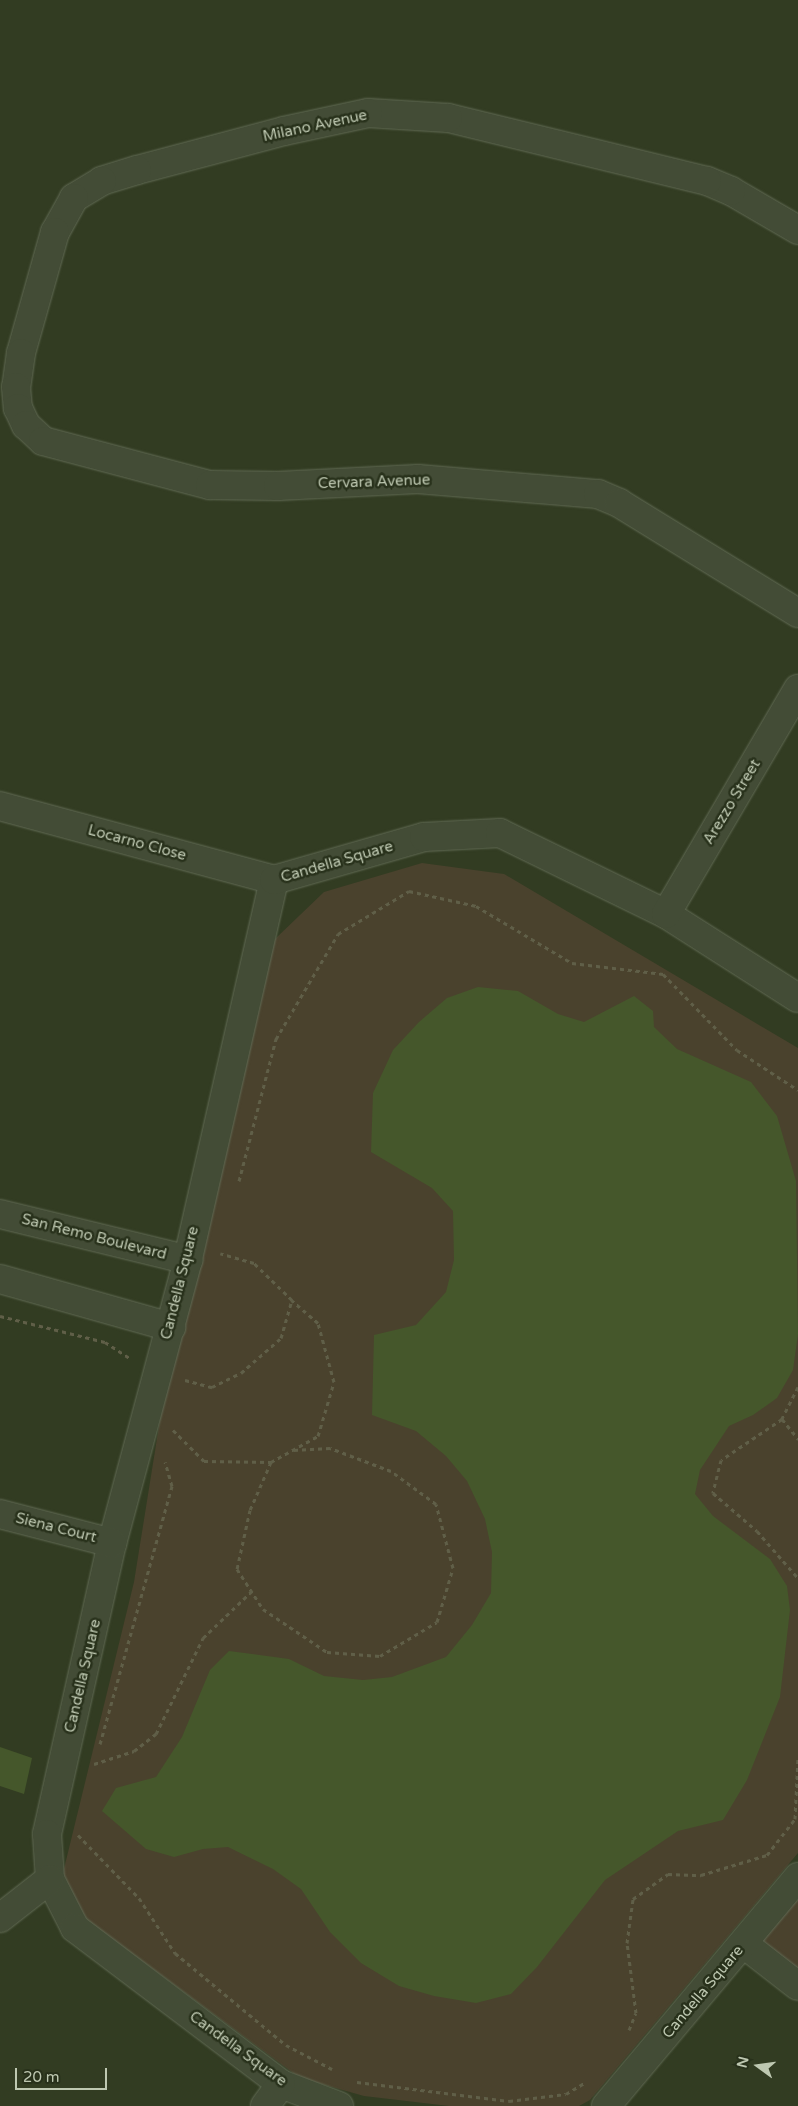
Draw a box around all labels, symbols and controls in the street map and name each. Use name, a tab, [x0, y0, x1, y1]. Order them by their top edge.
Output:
street label: Milano Avenue	[261, 106, 369, 146]
street label: Cervara Avenue	[317, 471, 431, 493]
street label: Arezzo Street	[700, 756, 764, 848]
street label: Locarno Close	[86, 821, 188, 865]
street label: Candella Square	[279, 837, 395, 887]
street label: San Remo Boulevard	[20, 1210, 168, 1264]
street label: Candella Square	[157, 1225, 203, 1341]
street label: Siena Court	[14, 1509, 98, 1547]
street label: Candella Square	[61, 1617, 105, 1735]
street label: Candella Square	[659, 1942, 747, 2042]
street label: Candella Square	[186, 2008, 290, 2090]
north arrow	[733, 2041, 783, 2091]
text: N	[733, 2055, 753, 2070]
scale bar	[18, 2058, 110, 2090]
text: 20 m	[23, 2068, 60, 2086]

